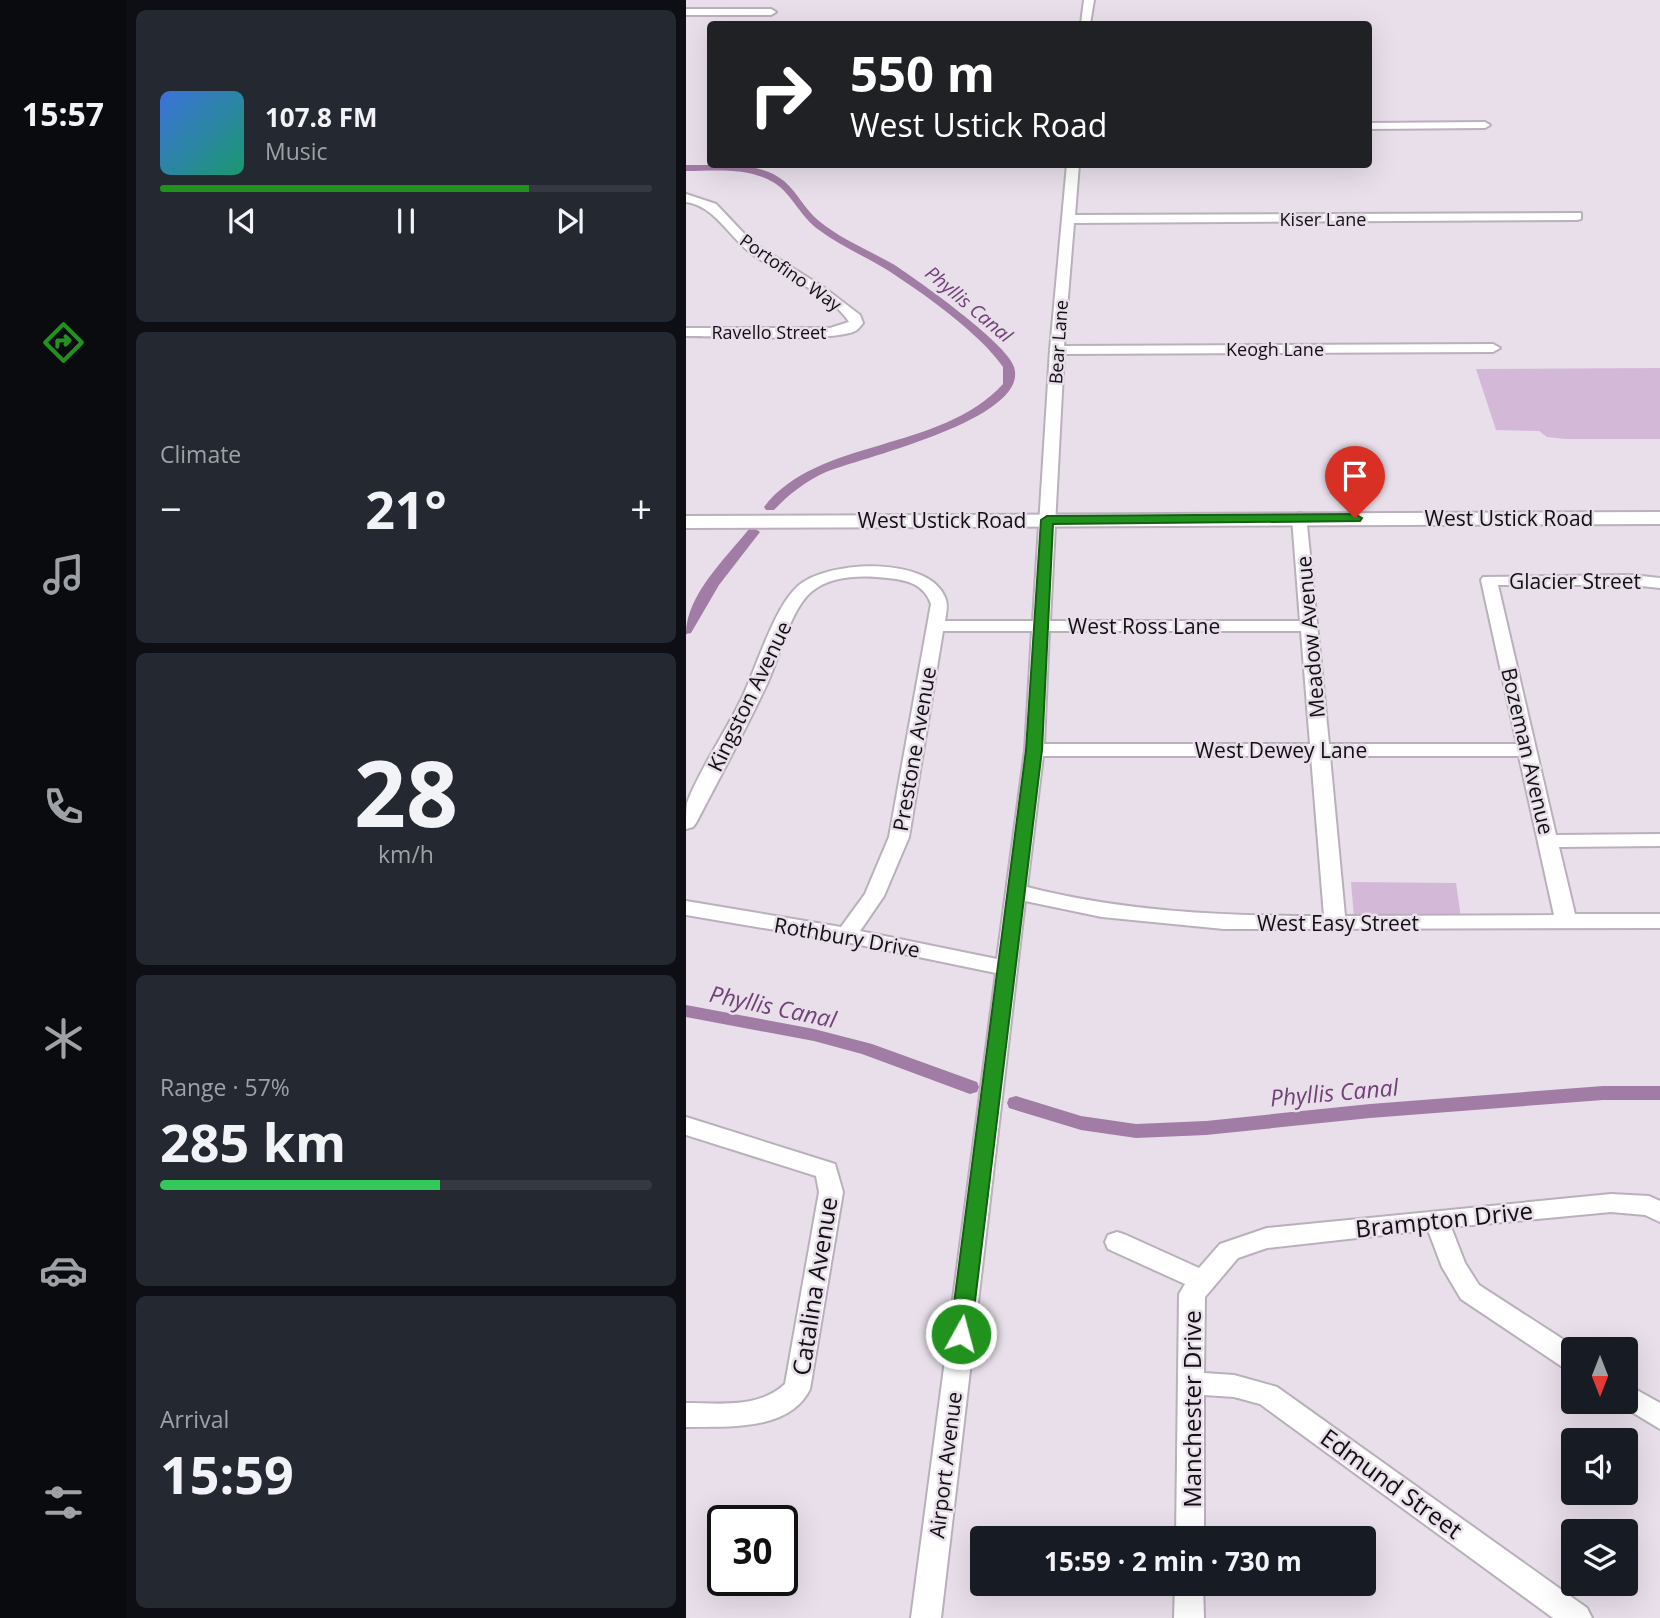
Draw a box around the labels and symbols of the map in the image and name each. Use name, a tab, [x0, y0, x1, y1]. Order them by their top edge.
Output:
street label: Kiser Lane	[1280, 207, 1366, 231]
street label: Portofino Way	[735, 228, 847, 317]
water label: Phyllis Canal	[920, 260, 1019, 349]
street label: Bear Lane	[1043, 299, 1073, 385]
street label: Ravello Street	[711, 320, 827, 344]
street label: Keogh Lane	[1226, 337, 1324, 361]
pin	[1325, 446, 1385, 518]
street label: West Ustick Road	[1425, 504, 1593, 532]
street label: West Ustick Road	[858, 506, 1026, 534]
street label: Meadow Avenue	[1289, 555, 1331, 719]
street label: Glacier Street	[1509, 567, 1641, 595]
street label: West Ross Lane	[1068, 612, 1220, 640]
street label: Kingston Avenue	[700, 616, 798, 776]
street label: Prestone Avenue	[886, 665, 942, 833]
street label: Bozeman Avenue	[1495, 665, 1561, 837]
street label: West Dewey Lane	[1195, 736, 1367, 764]
street label: West Easy Street	[1257, 909, 1419, 937]
street label: Rothbury Drive	[772, 910, 922, 964]
water label: Phyllis Canal	[707, 977, 840, 1035]
water label: Phyllis Canal	[1268, 1070, 1401, 1114]
street label: Brampton Drive	[1354, 1193, 1534, 1245]
street label: Catalina Avenue	[784, 1194, 844, 1378]
position arrow	[924, 1297, 998, 1371]
street label: Manchester Drive	[1175, 1310, 1208, 1508]
north arrow	[1561, 1337, 1638, 1414]
street label: Airport Avenue	[922, 1390, 968, 1540]
street label: Edmund Street	[1314, 1420, 1470, 1546]
speed limit sign: 30	[707, 1505, 798, 1596]

